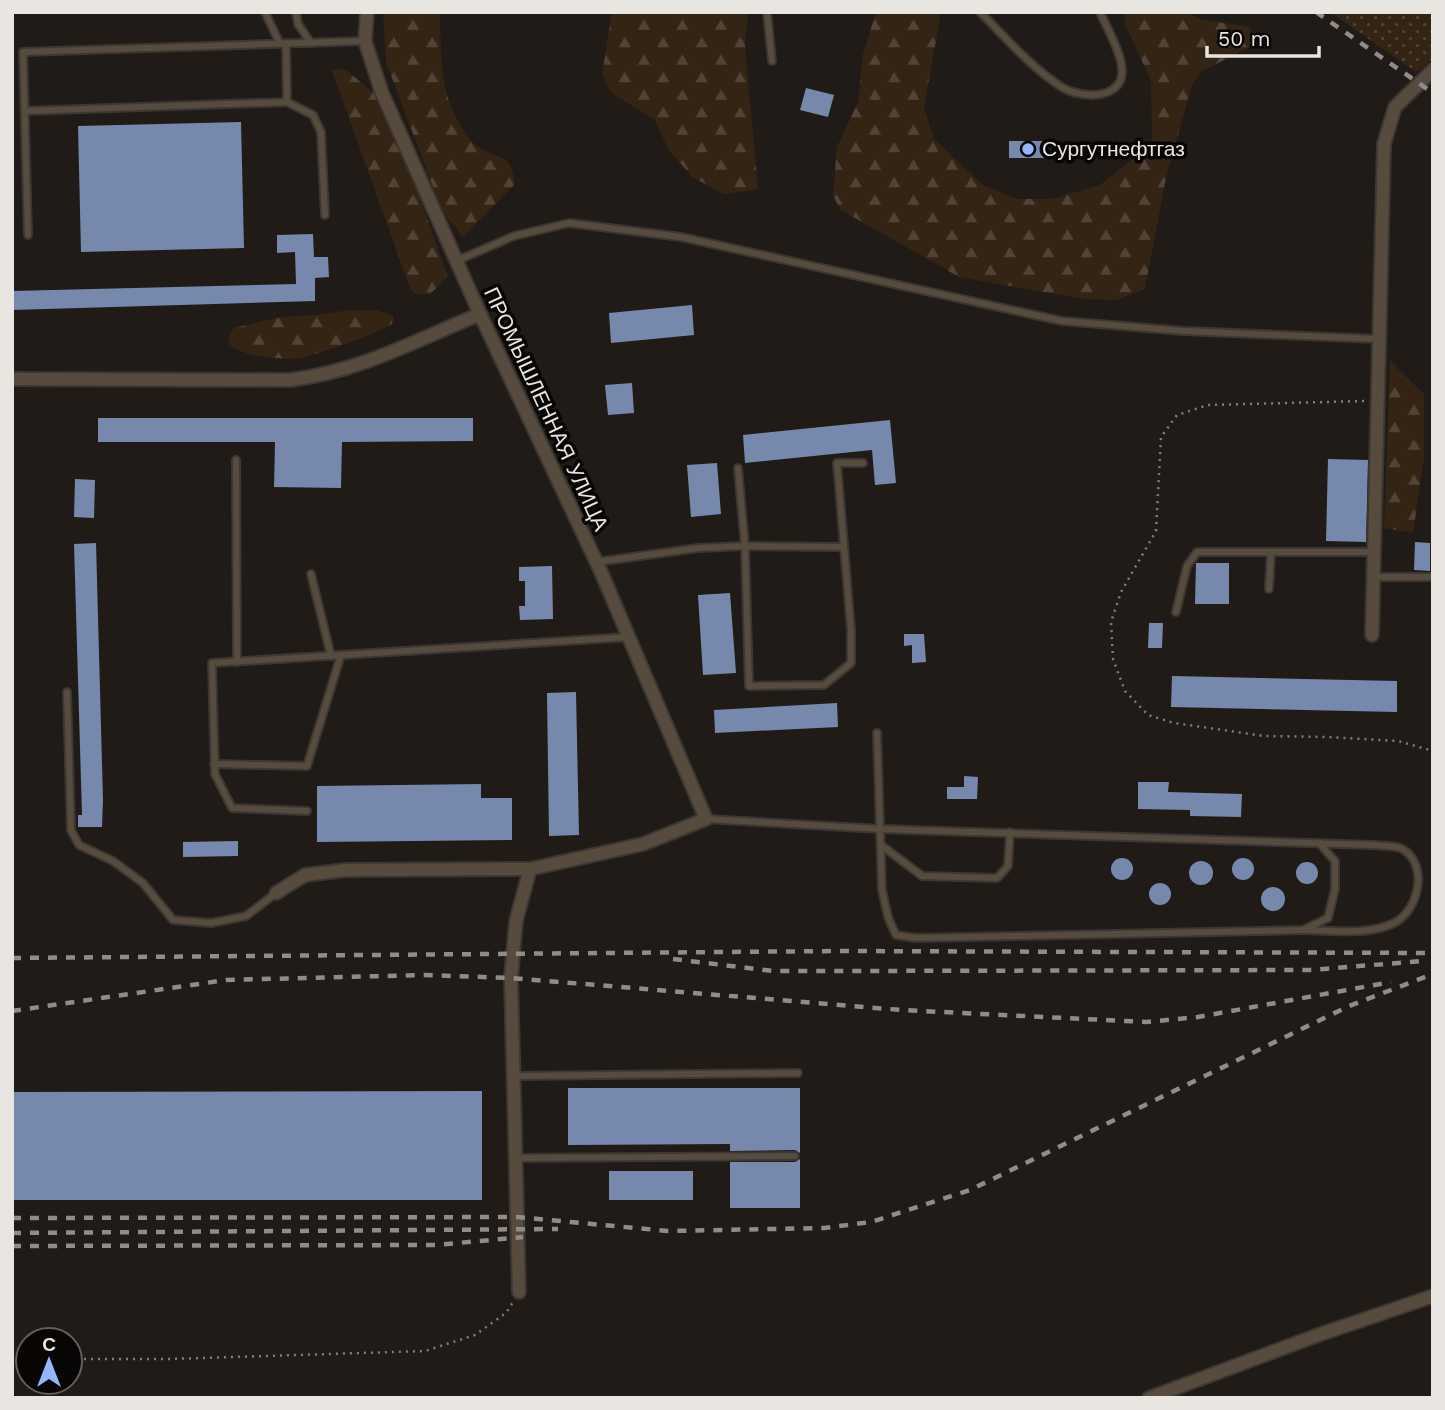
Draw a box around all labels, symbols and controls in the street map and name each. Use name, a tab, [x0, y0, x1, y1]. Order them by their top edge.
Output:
scale bar	[1207, 14, 1319, 58]
text: 50 m	[1218, 26, 1270, 51]
place label: Сургутнефтгаз	[1042, 136, 1185, 161]
marker: Сургутнефтгаз	[1020, 141, 1036, 157]
street label: ПРОМЫШЛЕННАЯ УЛИЦА	[479, 283, 614, 535]
north arrow	[14, 1326, 84, 1396]
text: С	[42, 1333, 56, 1356]

